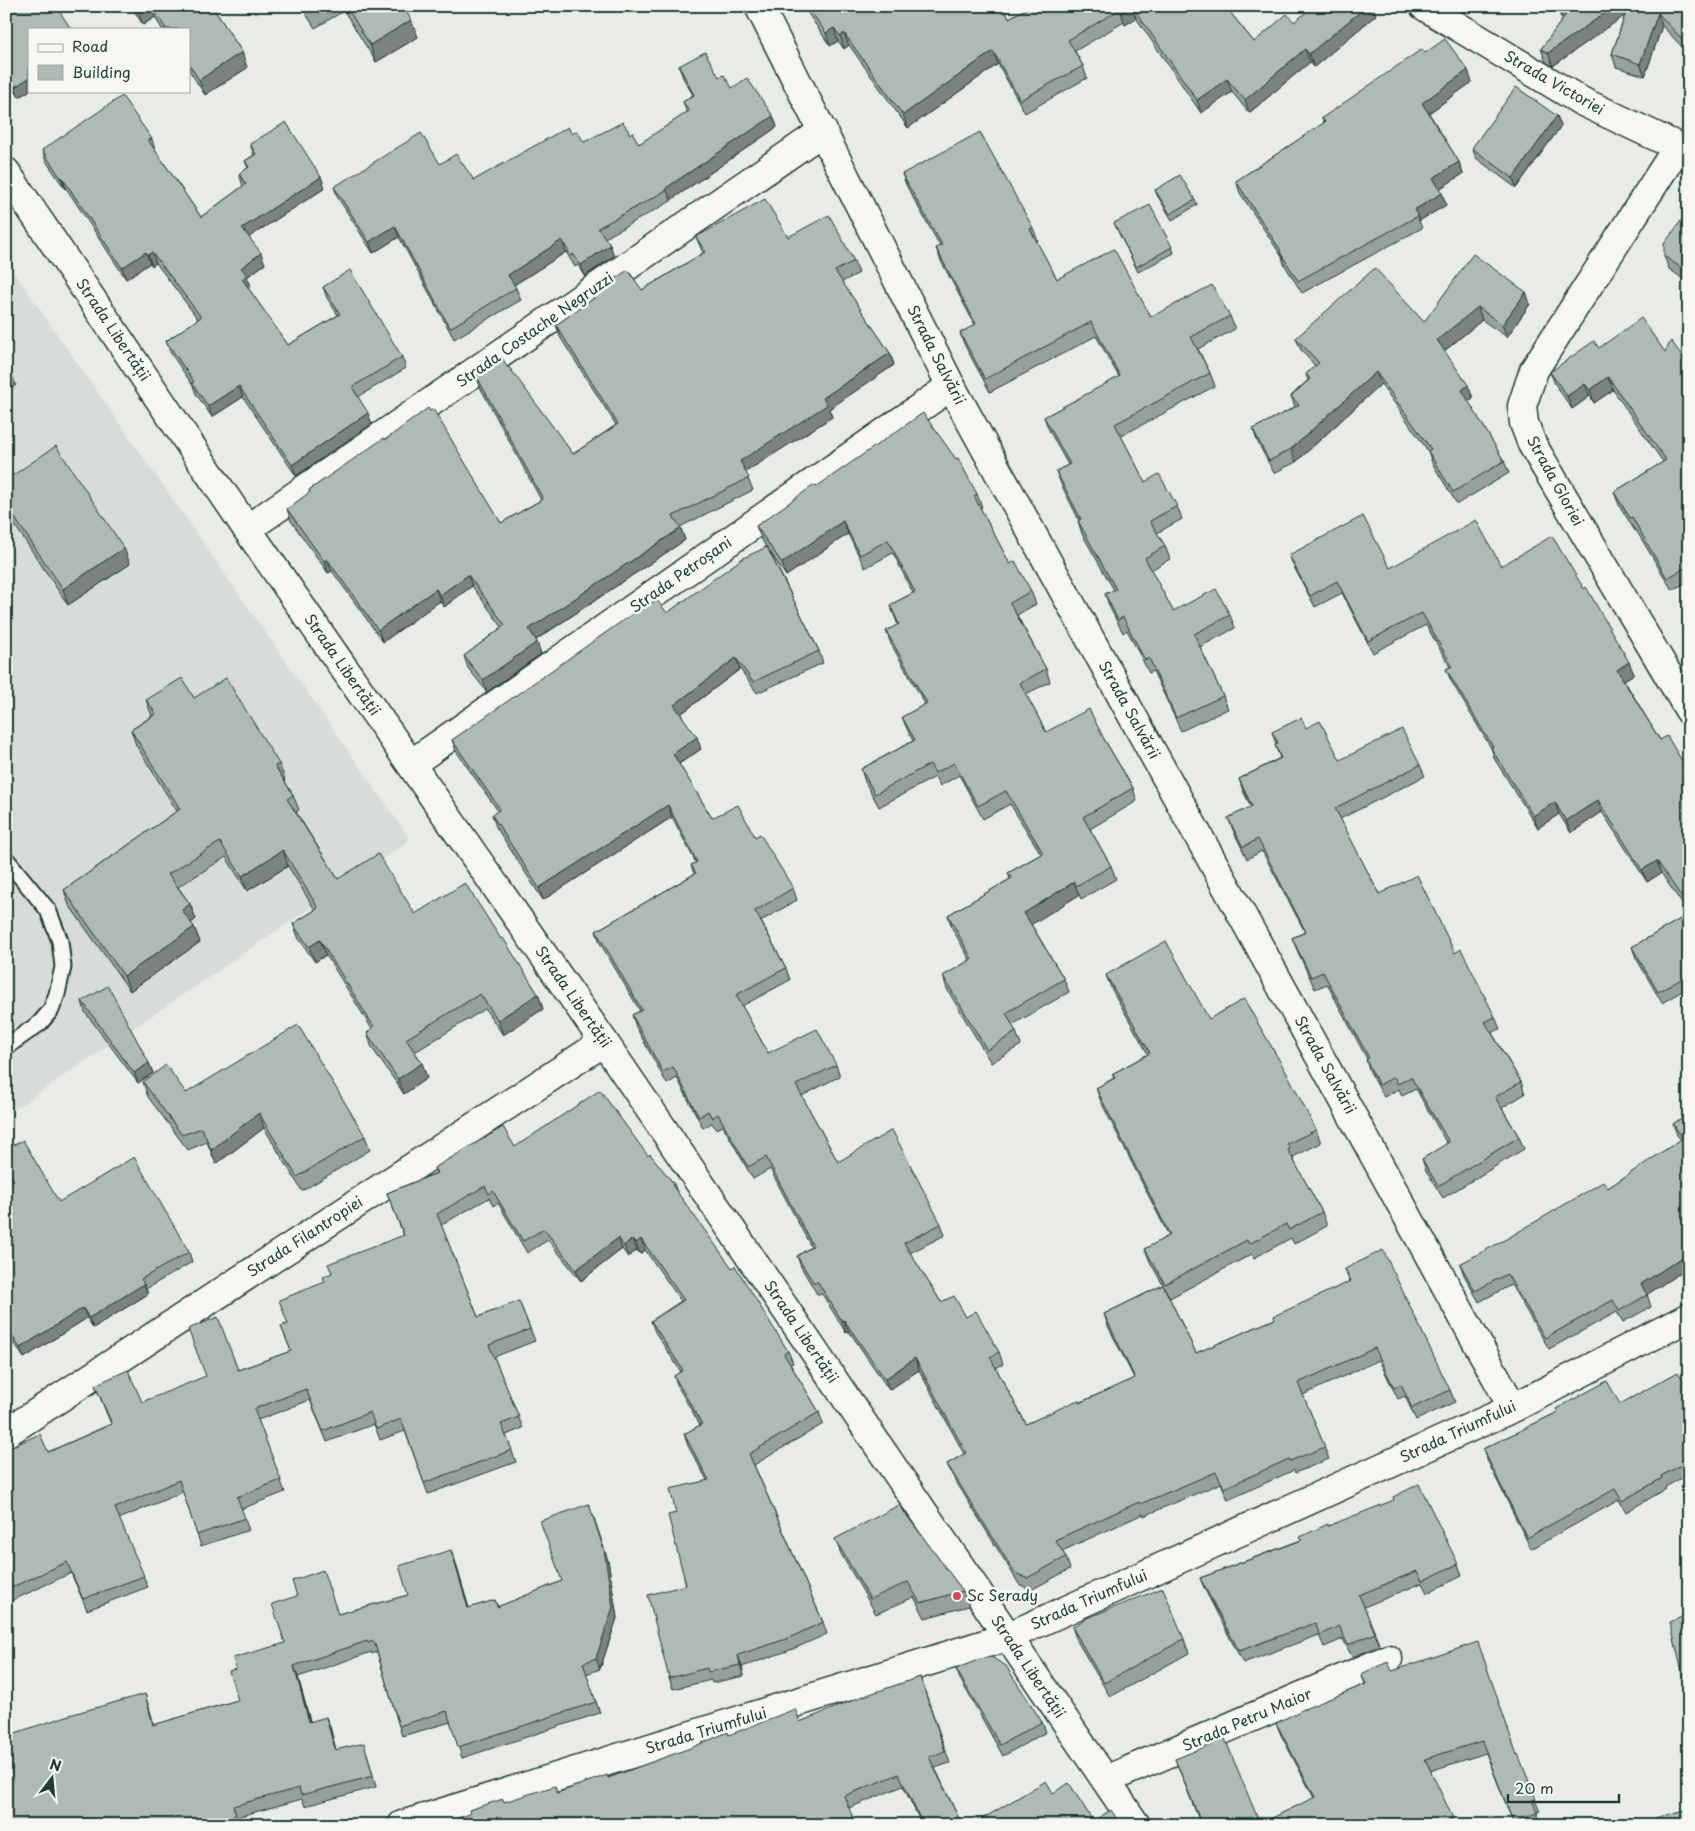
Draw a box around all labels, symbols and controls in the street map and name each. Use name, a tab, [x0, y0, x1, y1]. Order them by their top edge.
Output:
legend	[28, 28, 190, 92]
text: Road	[72, 34, 108, 57]
street label: Strada Victoriei	[1500, 44, 1609, 120]
text: Building	[72, 60, 131, 83]
street label: Strada Costache Negruzzi	[451, 266, 618, 392]
street label: Strada Libertății	[71, 273, 157, 385]
street label: Strada Salvării	[902, 300, 972, 408]
street label: Strada Gloriei	[1522, 431, 1591, 530]
street label: Strada Petroșani	[624, 530, 736, 618]
street label: Strada Libertății	[299, 608, 387, 720]
street label: Strada Salvării	[1094, 656, 1167, 763]
street label: Strada Libertății	[530, 940, 618, 1052]
street label: Strada Salvării	[1290, 1011, 1363, 1118]
street label: Strada Filantropiei	[242, 1190, 367, 1282]
street label: Strada Libertății	[759, 1275, 845, 1387]
street label: Strada Triumfului	[1395, 1394, 1519, 1468]
street label: Strada Triumfului	[1026, 1563, 1151, 1635]
place label: Sc Serady	[967, 1583, 1038, 1606]
marker: Sc Serady	[951, 1590, 963, 1602]
street label: Strada Libertății	[986, 1610, 1072, 1722]
street label: Strada Petru Maior	[1178, 1681, 1315, 1756]
street label: Strada Triumfului	[642, 1700, 769, 1759]
text: N	[47, 1753, 64, 1777]
north arrow	[28, 1754, 78, 1804]
scale bar	[1508, 1771, 1619, 1803]
text: 20 m	[1515, 1776, 1554, 1799]

